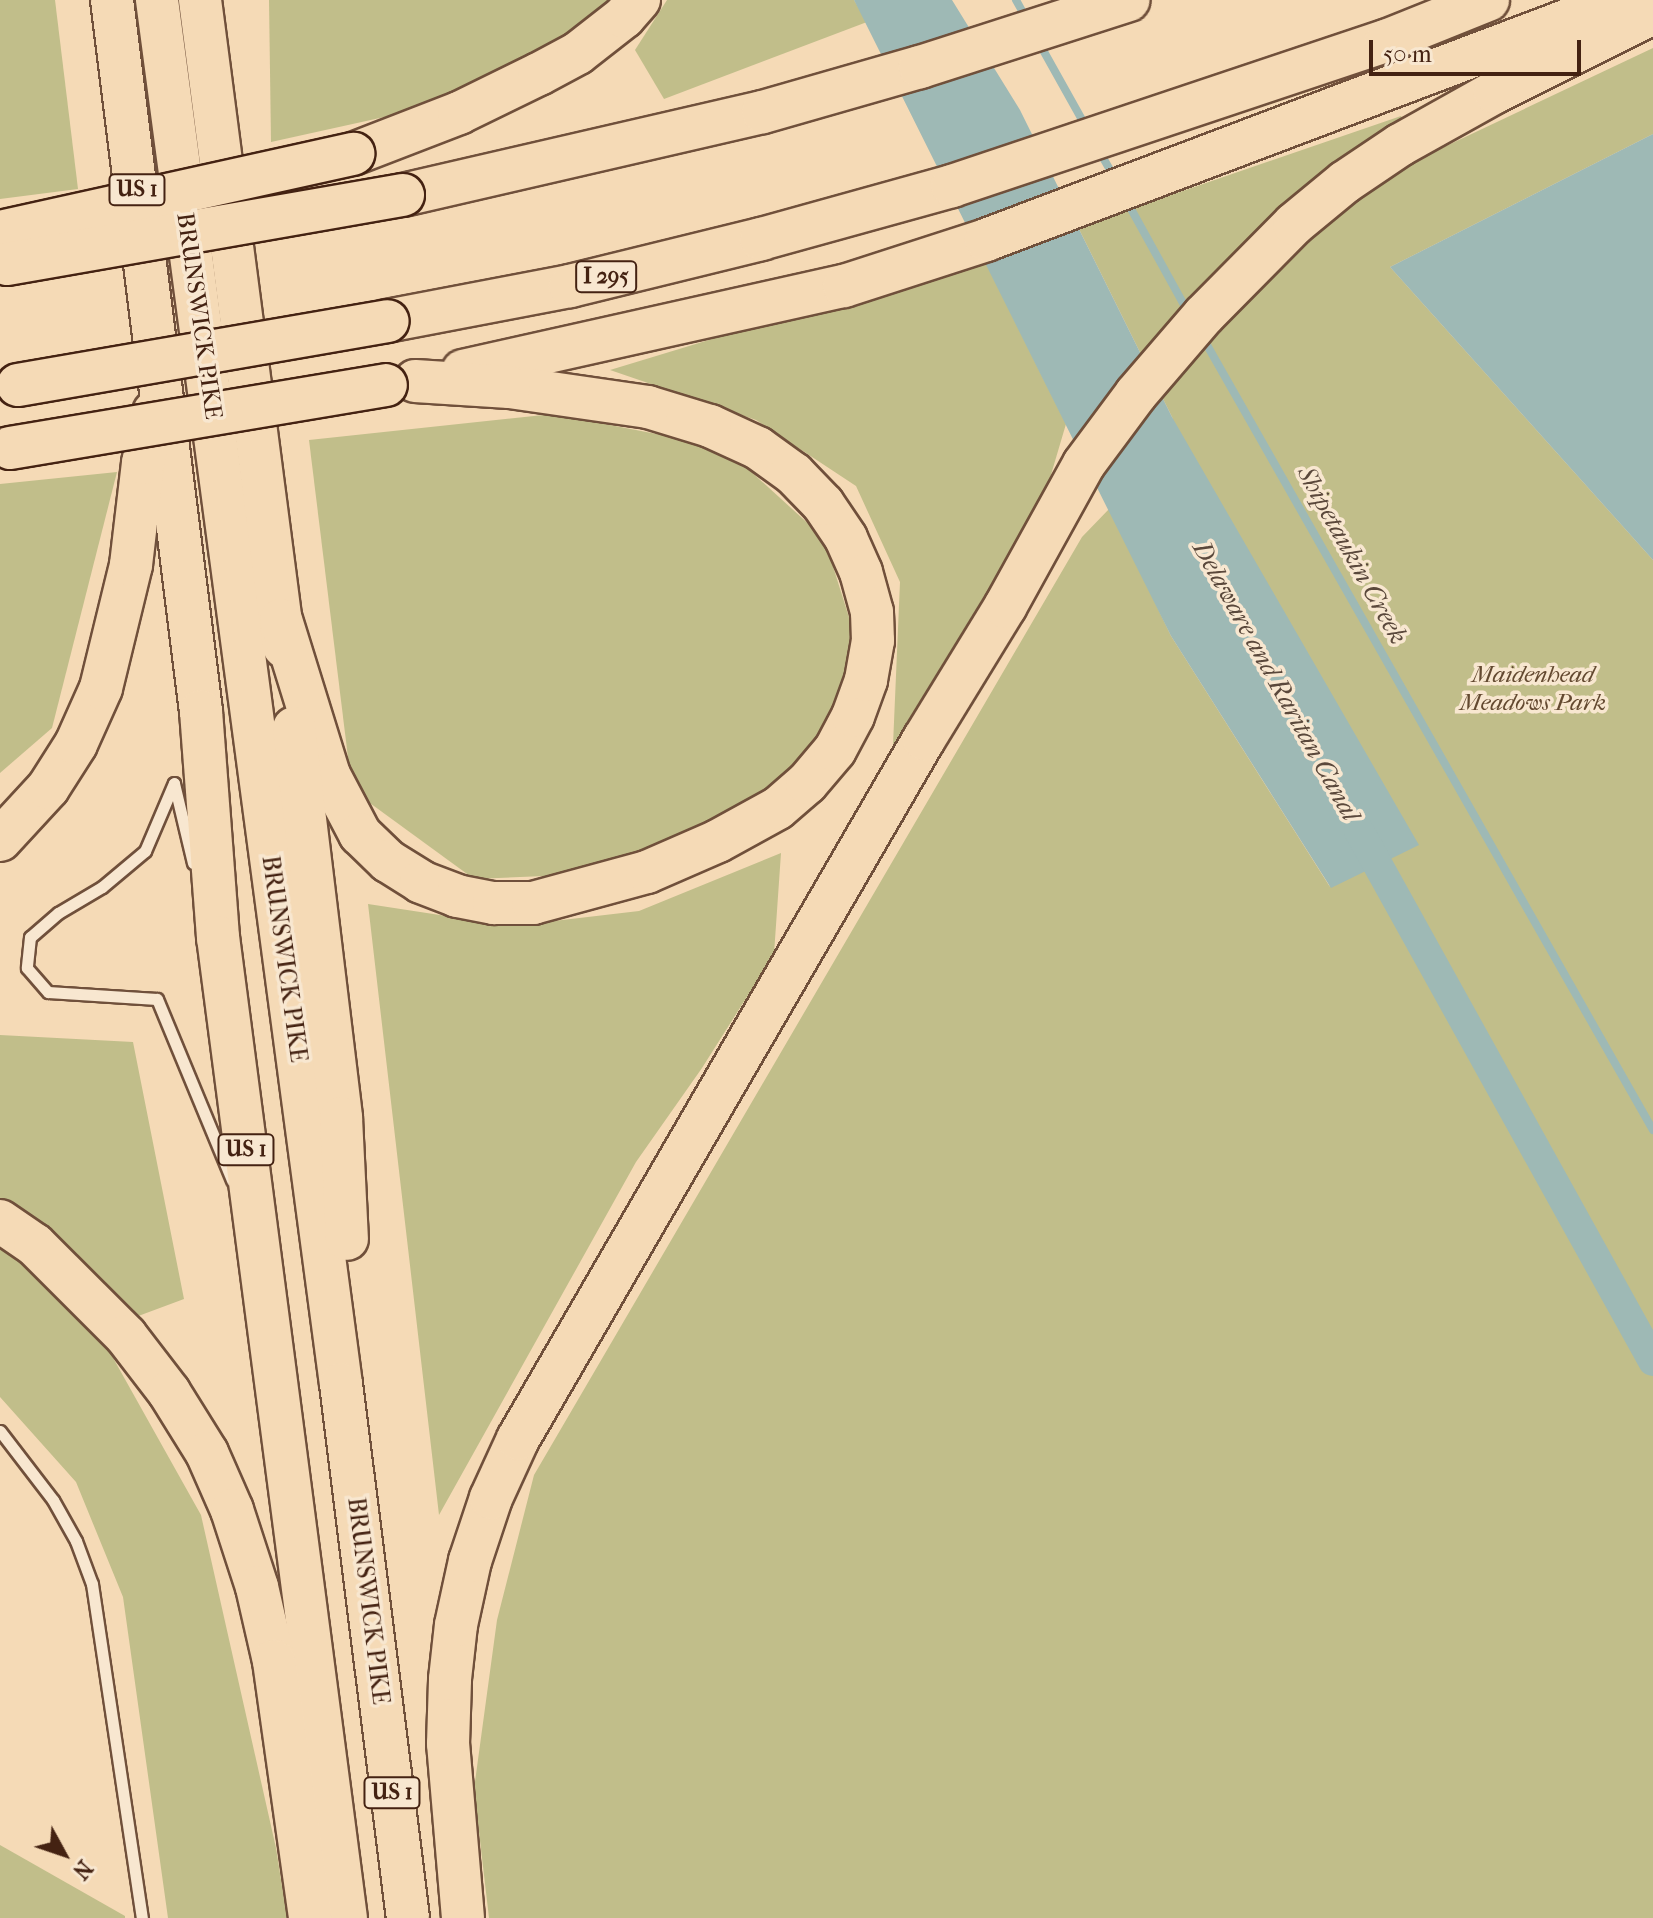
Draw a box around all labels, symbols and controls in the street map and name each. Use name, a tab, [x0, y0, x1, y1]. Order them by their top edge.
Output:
scale bar	[1373, 24, 1585, 74]
text: 50 m	[1383, 40, 1432, 68]
road number: US 1	[107, 172, 167, 208]
street label: BRUNSWICK PIKE	[170, 211, 228, 421]
road number: I 295	[574, 259, 638, 295]
water label: Shipetaukin Creek	[1290, 460, 1414, 650]
water label: Delaware and Raritan Canal	[1186, 536, 1366, 826]
park label: Maidenhead Meadows Park	[1460, 661, 1606, 717]
street label: BRUNSWICK PIKE	[255, 854, 313, 1064]
road number: US 1	[216, 1132, 276, 1168]
street label: BRUNSWICK PIKE	[341, 1496, 395, 1706]
road number: US 1	[362, 1775, 422, 1811]
north arrow	[24, 1814, 104, 1894]
text: N	[67, 1855, 98, 1884]

